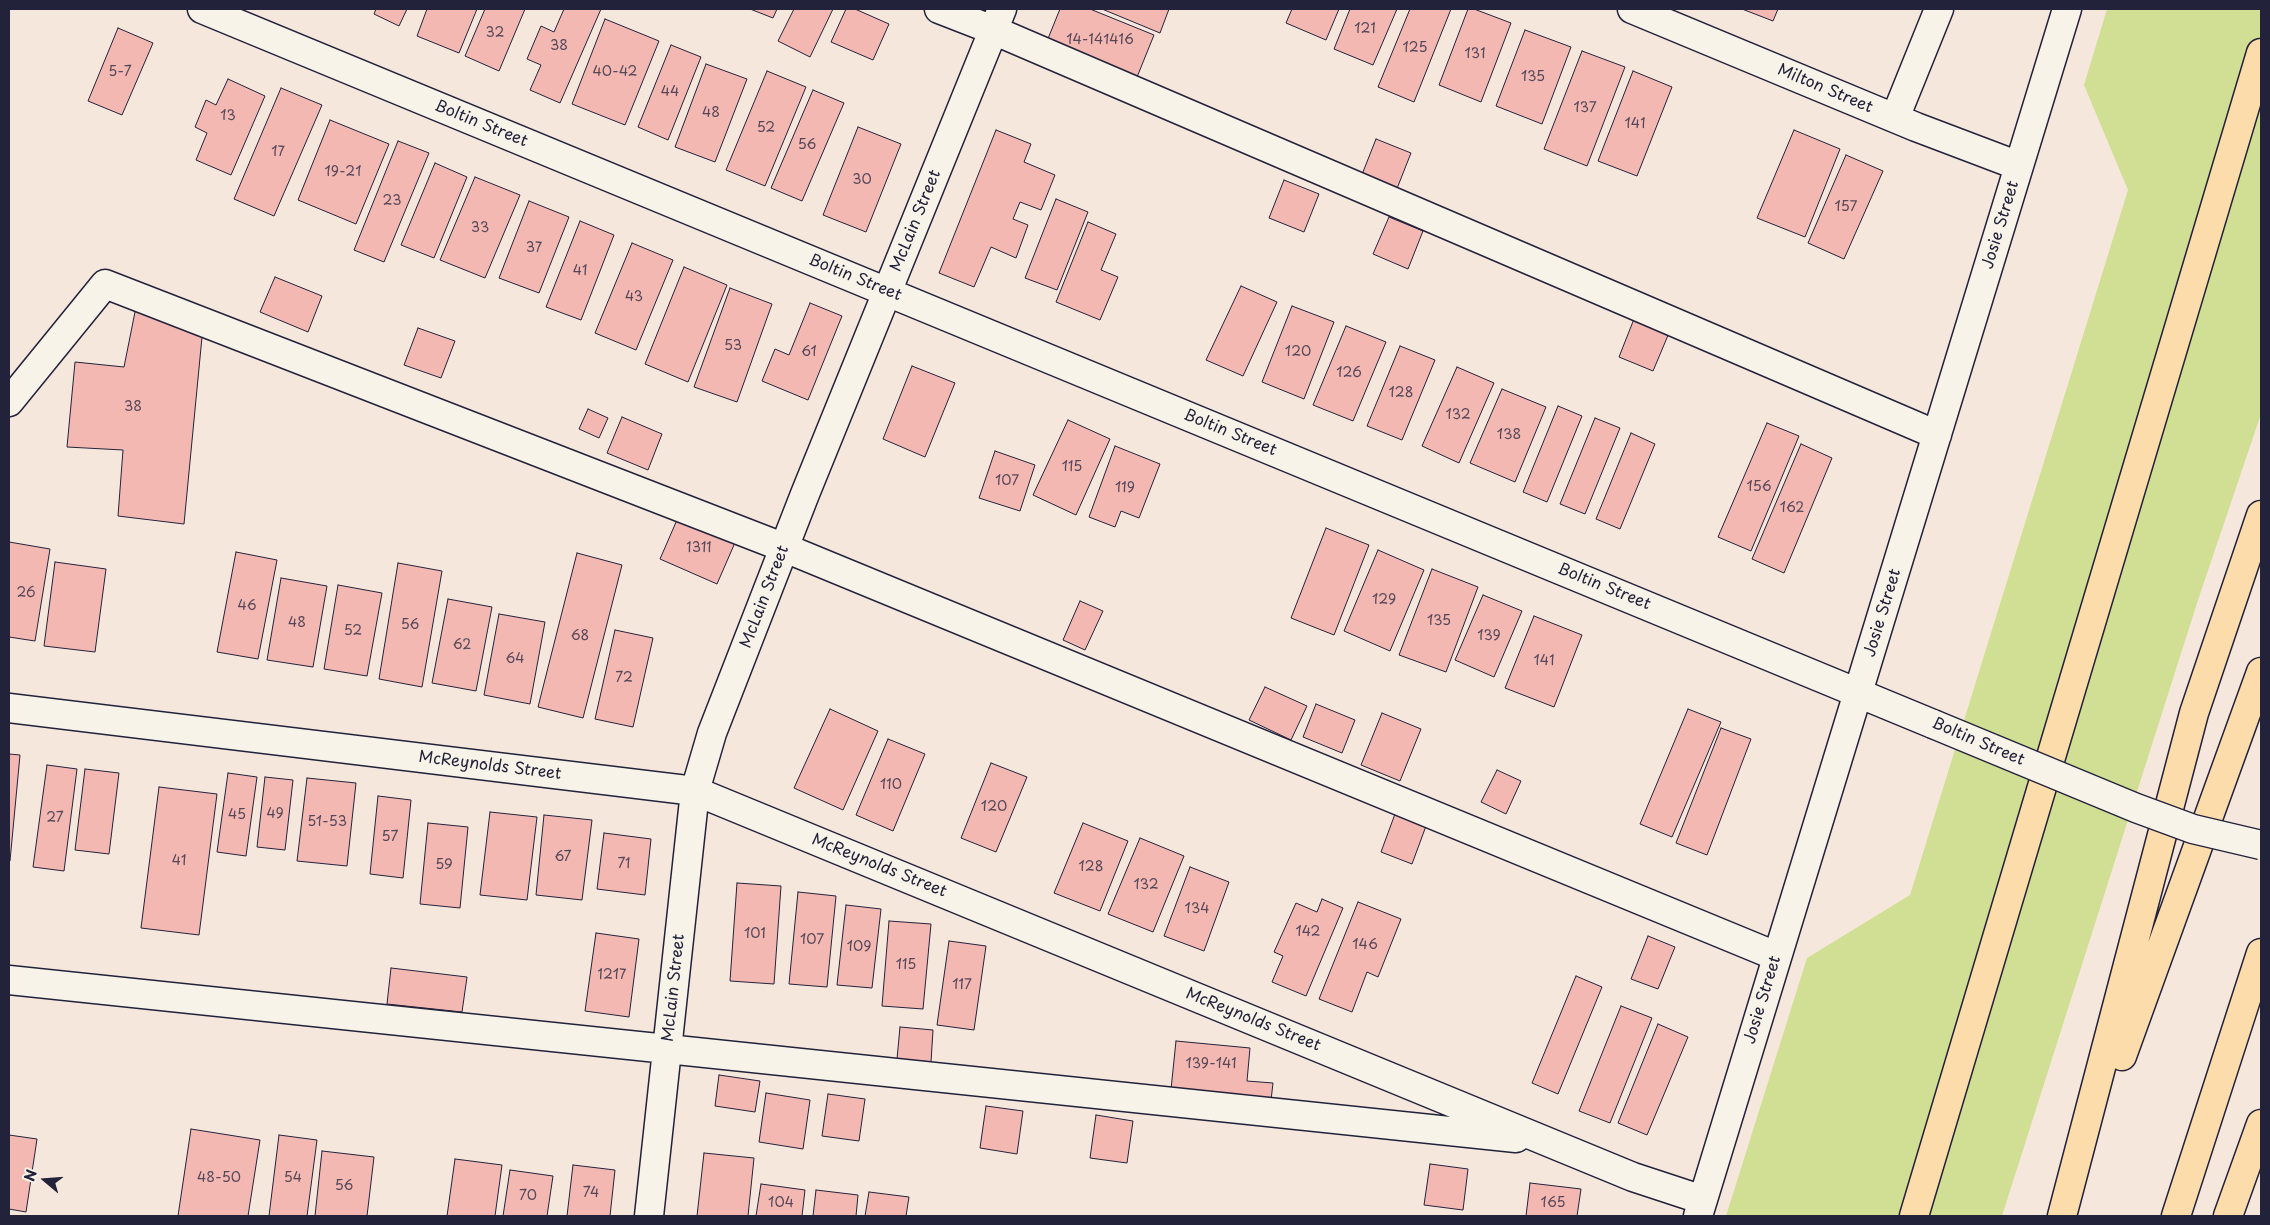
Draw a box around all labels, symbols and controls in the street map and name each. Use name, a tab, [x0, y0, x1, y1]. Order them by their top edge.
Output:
house number: 121	[1354, 21, 1376, 37]
house number: 32	[486, 25, 504, 41]
house number: 14-141416	[1066, 32, 1134, 48]
house number: 38	[550, 38, 568, 54]
house number: 125	[1403, 40, 1427, 56]
house number: 131	[1465, 46, 1485, 62]
street label: Milton Street	[1774, 60, 1876, 118]
house number: 5-7	[108, 64, 132, 80]
house number: 40-42	[593, 64, 637, 80]
house number: 135	[1521, 69, 1545, 85]
house number: 44	[661, 84, 679, 100]
street label: Boltin Street	[432, 97, 530, 151]
house number: 137	[1573, 100, 1597, 116]
house number: 48	[702, 105, 720, 121]
house number: 13	[220, 108, 236, 124]
house number: 141	[1625, 116, 1645, 132]
house number: 52	[757, 120, 775, 136]
house number: 56	[798, 137, 816, 153]
house number: 17	[271, 144, 285, 160]
house number: 19-21	[324, 164, 362, 180]
street label: McLain Street	[887, 167, 945, 275]
house number: 30	[852, 172, 872, 188]
street label: Josie Street	[1979, 179, 2023, 271]
house number: 23	[383, 193, 401, 209]
house number: 157	[1835, 199, 1857, 215]
house number: 33	[471, 220, 489, 236]
house number: 37	[526, 240, 542, 256]
street label: Boltin Street	[806, 251, 904, 305]
house number: 41	[573, 263, 587, 279]
house number: 43	[625, 289, 643, 305]
house number: 53	[724, 338, 742, 354]
house number: 61	[801, 344, 817, 360]
house number: 120	[1285, 344, 1311, 360]
house number: 126	[1336, 365, 1362, 381]
house number: 128	[1389, 385, 1413, 401]
house number: 38	[124, 399, 142, 415]
street label: Boltin Street	[1181, 406, 1279, 460]
house number: 132	[1445, 407, 1471, 423]
house number: 138	[1497, 427, 1521, 443]
house number: 115	[1062, 459, 1082, 475]
house number: 107	[995, 473, 1019, 489]
house number: 156	[1746, 479, 1772, 495]
house number: 119	[1115, 480, 1135, 496]
house number: 162	[1780, 500, 1804, 516]
house number: 1311	[686, 540, 712, 556]
street label: McLain Street	[737, 543, 793, 651]
street label: Boltin Street	[1555, 560, 1653, 614]
street label: Josie Street	[1861, 567, 1905, 659]
house number: 26	[16, 585, 36, 601]
house number: 129	[1372, 592, 1396, 608]
house number: 46	[237, 598, 257, 614]
house number: 135	[1427, 613, 1451, 629]
house number: 48	[288, 615, 306, 631]
house number: 56	[401, 617, 419, 633]
house number: 52	[344, 623, 362, 639]
house number: 68	[571, 628, 589, 644]
house number: 139	[1477, 628, 1501, 644]
house number: 62	[453, 637, 471, 653]
house number: 64	[505, 651, 525, 667]
house number: 141	[1534, 653, 1554, 669]
house number: 72	[615, 670, 633, 686]
street label: Boltin Street	[1929, 714, 2027, 770]
street label: McReynolds Street	[417, 748, 563, 784]
house number: 110	[880, 777, 902, 793]
house number: 120	[981, 799, 1007, 815]
house number: 49	[266, 806, 284, 822]
house number: 45	[228, 807, 246, 823]
house number: 27	[46, 810, 64, 826]
house number: 51-53	[307, 814, 347, 830]
house number: 57	[382, 829, 398, 845]
street label: McReynolds Street	[809, 830, 949, 902]
house number: 67	[554, 849, 572, 865]
house number: 41	[172, 853, 186, 869]
house number: 71	[617, 856, 631, 872]
house number: 59	[435, 857, 453, 873]
house number: 128	[1079, 859, 1103, 875]
house number: 132	[1133, 877, 1159, 893]
house number: 134	[1185, 901, 1209, 917]
house number: 142	[1296, 924, 1320, 940]
house number: 101	[744, 926, 766, 942]
house number: 107	[800, 932, 824, 948]
street label: McLain Street	[659, 933, 689, 1043]
house number: 146	[1352, 937, 1378, 953]
house number: 109	[847, 939, 871, 955]
street label: Josie Street	[1741, 954, 1785, 1046]
house number: 115	[896, 957, 916, 973]
house number: 1217	[597, 967, 627, 983]
house number: 117	[952, 977, 972, 993]
street label: McReynolds Street	[1183, 984, 1323, 1056]
house number: 139-141	[1185, 1056, 1237, 1072]
north arrow	[20, 1155, 70, 1205]
text: N	[19, 1167, 42, 1184]
house number: 48-50	[197, 1170, 241, 1186]
house number: 54	[284, 1170, 302, 1186]
house number: 56	[335, 1178, 353, 1194]
house number: 74	[583, 1185, 599, 1201]
house number: 70	[519, 1188, 537, 1204]
house number: 104	[768, 1195, 794, 1211]
house number: 165	[1541, 1195, 1565, 1211]

